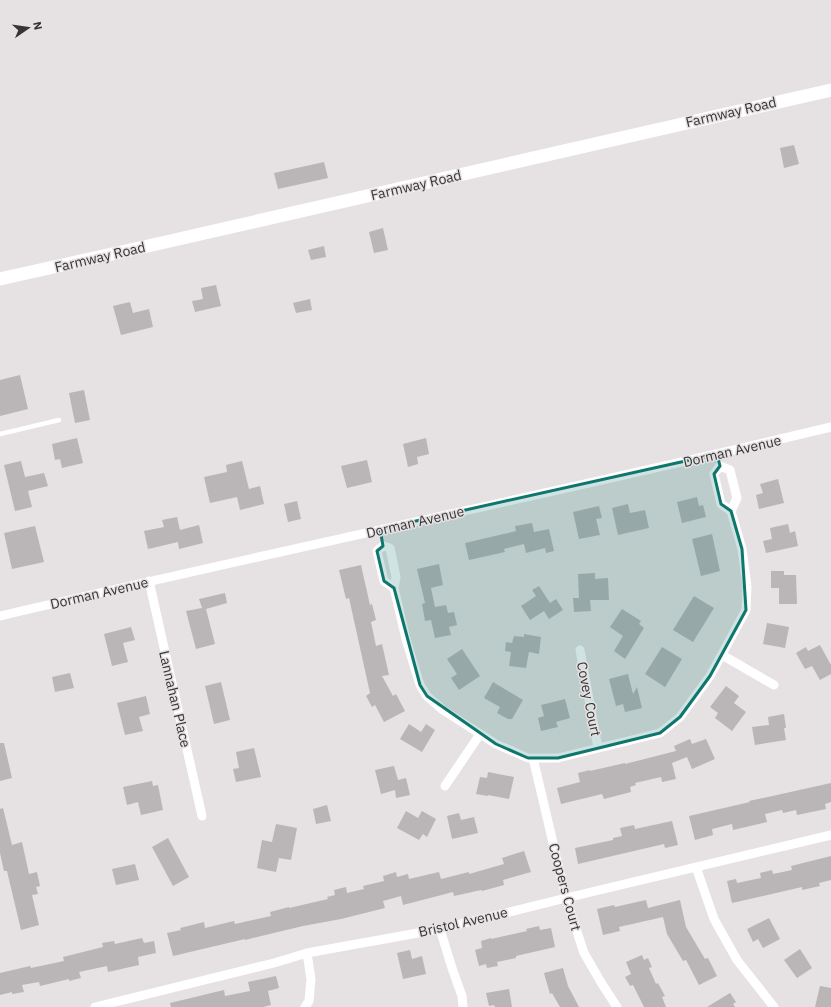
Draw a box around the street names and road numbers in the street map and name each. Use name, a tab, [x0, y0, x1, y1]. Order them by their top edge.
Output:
street label: Farmway Road	[684, 93, 778, 131]
street label: Farmway Road	[369, 166, 463, 204]
street label: Farmway Road	[53, 238, 147, 276]
street label: Dorman Avenue	[681, 431, 783, 471]
street label: Dorman Avenue	[364, 502, 466, 542]
street label: Dorman Avenue	[48, 573, 150, 613]
street label: Lannahan Place	[155, 649, 195, 750]
street label: Covey Court	[573, 660, 605, 738]
street label: Coopers Court	[545, 841, 585, 933]
street label: Bristol Avenue	[417, 903, 510, 941]

